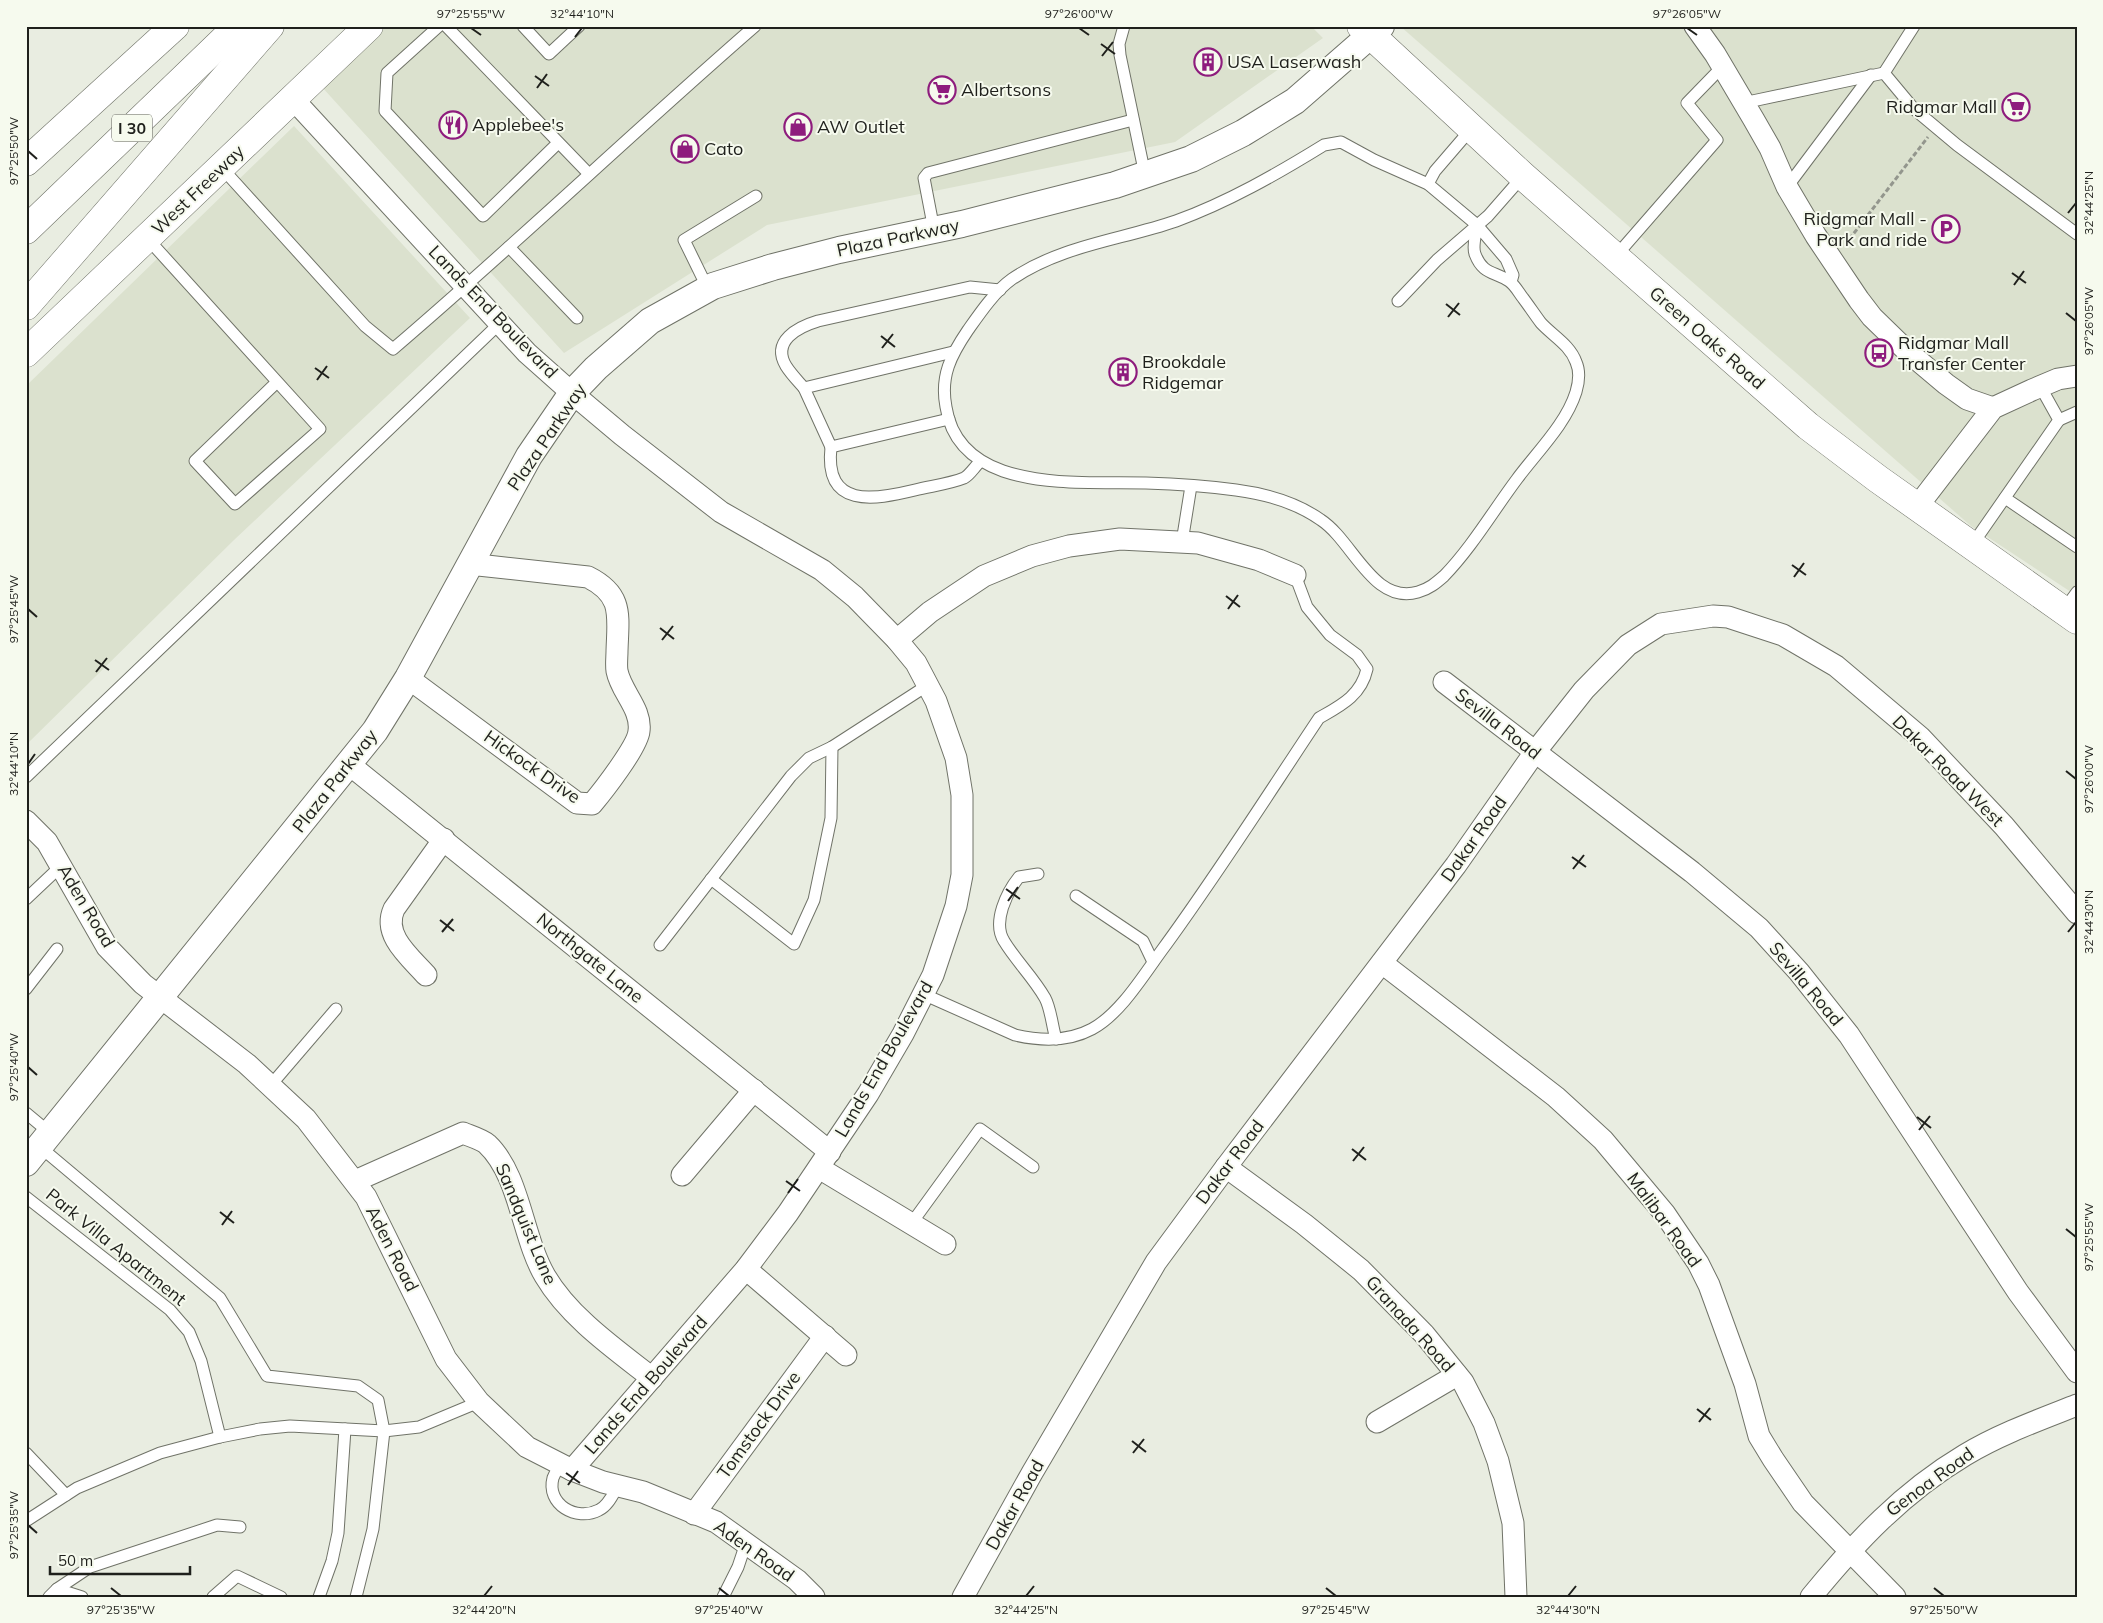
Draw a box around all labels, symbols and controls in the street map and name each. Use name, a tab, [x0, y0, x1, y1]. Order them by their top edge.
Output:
text: 97°25'55"W	[437, 6, 505, 21]
text: 32°44'10"N	[550, 6, 614, 21]
text: 97°26'00"W	[1045, 6, 1113, 21]
text: 97°26'05"W	[1653, 6, 1721, 21]
building icon: USA Laserwash	[1193, 47, 1223, 77]
place label: USA Laserwash	[1227, 50, 1361, 73]
supermarket icon: Albertsons	[927, 75, 957, 105]
place label: Albertsons	[961, 78, 1051, 101]
supermarket icon: Ridgmar Mall	[2001, 92, 2031, 122]
place label: Ridgmar Mall	[1886, 95, 1997, 118]
restaurant icon: Applebee's	[438, 110, 468, 140]
shop icon: AW Outlet	[783, 112, 813, 142]
place label: Applebee's	[472, 113, 564, 136]
road number: I 30	[112, 115, 152, 142]
place label: AW Outlet	[817, 115, 905, 138]
text: 97°25'50"W	[6, 117, 21, 185]
shop icon: Cato	[670, 134, 700, 164]
place label: Cato	[704, 137, 743, 160]
street label: West Freeway	[146, 139, 249, 240]
text: 32°44'25"N	[2081, 171, 2096, 235]
place label: Ridgmar Mall - Park and ride	[1804, 207, 1927, 251]
street label: Plaza Parkway	[834, 213, 962, 262]
parking icon: Ridgmar Mall - Park and ride	[1931, 214, 1961, 244]
street label: Lands End Boulevard	[424, 240, 563, 383]
street label: Green Oaks Road	[1645, 281, 1770, 394]
text: 97°26'05"W	[2081, 287, 2096, 355]
place label: Ridgmar Mall Transfer Center	[1898, 331, 2026, 375]
bus stop icon: Ridgmar Mall Transfer Center	[1864, 338, 1894, 368]
place label: Brookdale Ridgemar	[1142, 350, 1226, 394]
building icon: Brookdale Ridgemar	[1108, 357, 1138, 387]
street label: Plaza Parkway	[502, 378, 591, 495]
text: 97°25'45"W	[6, 575, 21, 643]
street label: Sevilla Road	[1451, 683, 1546, 764]
street label: Dakar Road West	[1888, 710, 2009, 831]
street label: Plaza Parkway	[287, 724, 382, 837]
street label: Hickock Drive	[480, 725, 585, 808]
text: 32°44'10"N	[6, 732, 21, 796]
text: 97°26'00"W	[2081, 745, 2096, 813]
street label: Dakar Road	[1436, 791, 1512, 886]
street label: Aden Road	[53, 860, 120, 952]
text: 32°44'30"N	[2081, 890, 2096, 954]
street label: Northgate Lane	[532, 907, 648, 1008]
street label: Sevilla Road	[1764, 937, 1848, 1030]
street label: Lands End Boulevard	[829, 977, 938, 1141]
text: 97°25'40"W	[6, 1033, 21, 1101]
street label: Dakar Road	[1190, 1115, 1269, 1208]
street label: Sandquist Lane	[491, 1160, 562, 1288]
street label: Malibar Road	[1622, 1168, 1707, 1272]
street label: Park Villa Apartment	[41, 1183, 191, 1310]
street label: Aden Road	[361, 1202, 424, 1295]
text: 97°25'55"W	[2081, 1203, 2096, 1271]
street label: Granada Road	[1361, 1271, 1460, 1377]
street label: Lands End Boulevard	[579, 1311, 712, 1459]
street label: Tomstock Drive	[712, 1366, 805, 1483]
street label: Genoa Road	[1881, 1442, 1978, 1521]
street label: Dakar Road	[980, 1456, 1049, 1554]
text: 97°25'35"W	[6, 1491, 21, 1559]
street label: Aden Road	[710, 1514, 799, 1587]
scale bar	[50, 1543, 190, 1575]
text: 50 m	[58, 1551, 93, 1570]
text: 97°25'35"W	[87, 1602, 155, 1617]
text: 32°44'20"N	[452, 1602, 516, 1617]
text: 97°25'40"W	[695, 1602, 763, 1617]
text: 32°44'25"N	[994, 1602, 1058, 1617]
text: 97°25'45"W	[1302, 1602, 1370, 1617]
text: 32°44'30"N	[1536, 1602, 1600, 1617]
text: 97°25'50"W	[1910, 1602, 1978, 1617]

